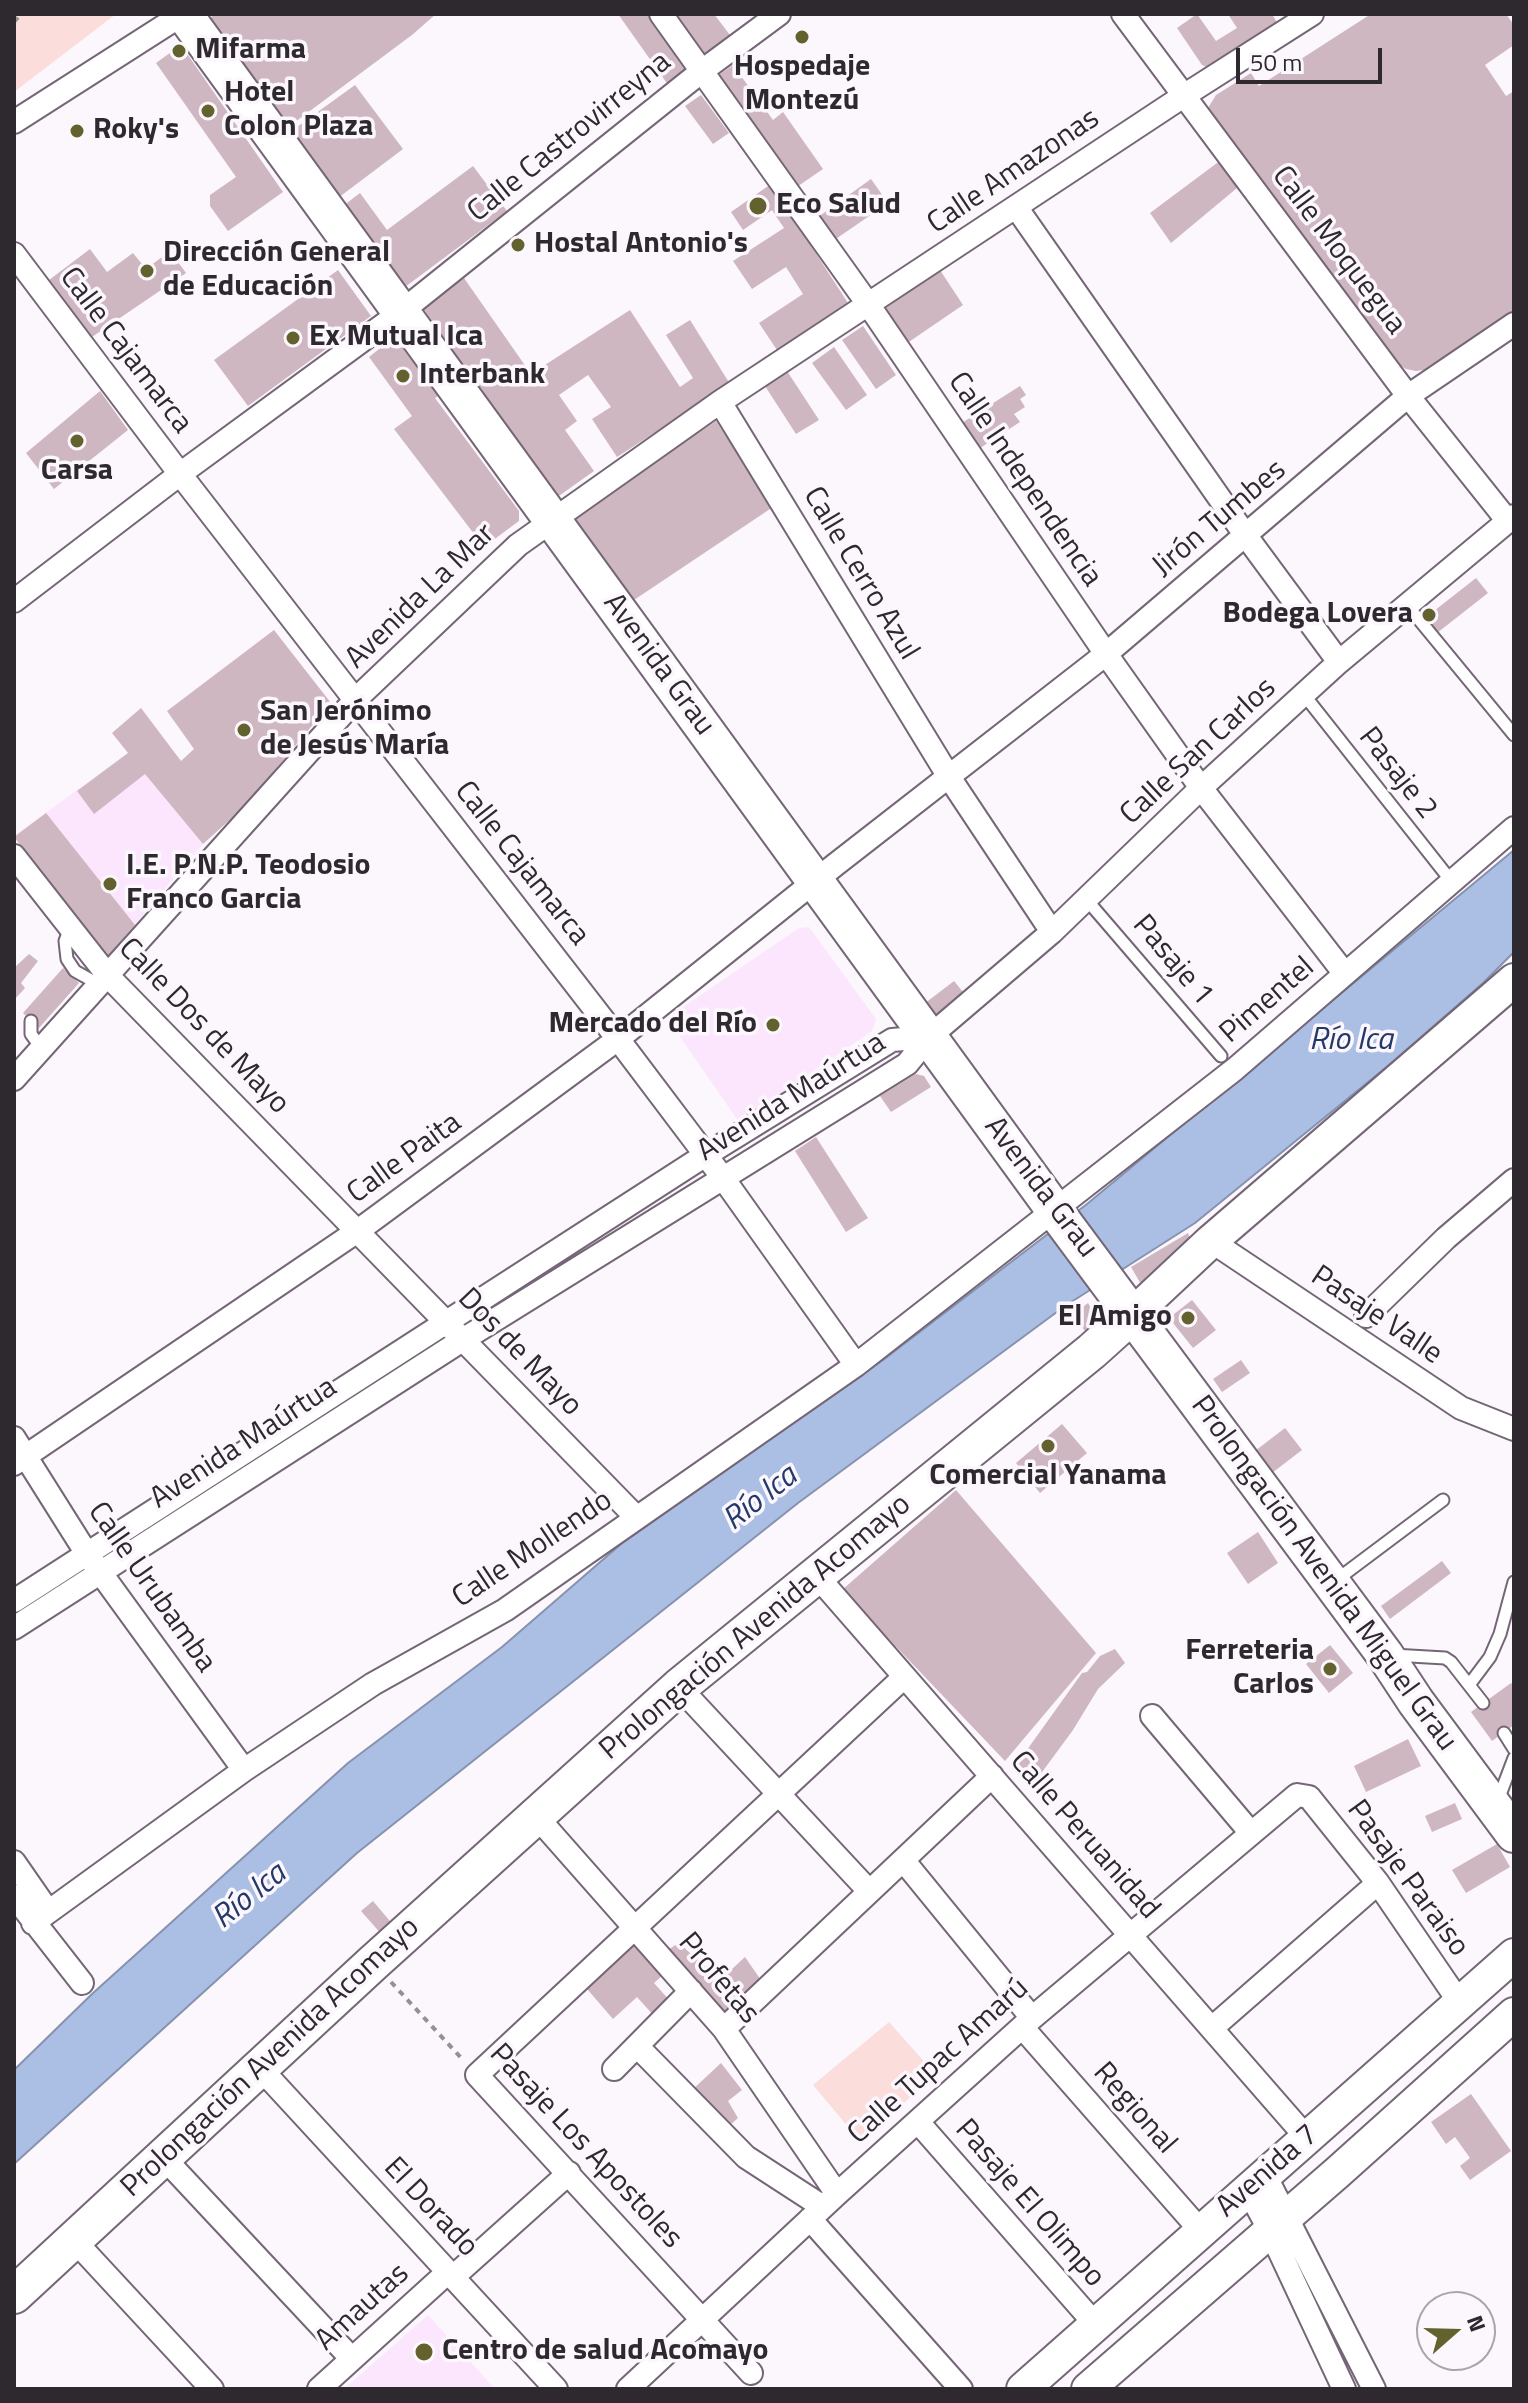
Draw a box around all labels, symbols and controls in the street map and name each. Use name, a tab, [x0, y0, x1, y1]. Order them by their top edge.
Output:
marker: Hospedaje Montezú	[793, 28, 811, 46]
scale bar	[1240, 32, 1386, 82]
place label: Mifarma	[195, 33, 306, 69]
marker: Mifarma	[170, 42, 188, 60]
text: 50 m	[1250, 44, 1302, 80]
street label: Calle Castrovirreyna	[461, 45, 679, 231]
place label: Hospedaje Montezú	[734, 50, 870, 120]
place label: Hotel Colon Plaza	[224, 76, 373, 146]
street label: Calle Amazonas	[921, 101, 1107, 243]
marker: Hotel Colon Plaza	[199, 102, 217, 120]
place label: Roky's	[93, 113, 179, 149]
marker: Roky's	[68, 122, 86, 140]
street label: Calle Moquegua	[1263, 160, 1413, 342]
place label: Eco Salud	[776, 188, 901, 224]
marker: Eco Salud	[747, 195, 769, 217]
place label: Hostal Antonio's	[534, 227, 748, 263]
place label: Dirección General de Educación	[163, 236, 390, 306]
marker: Hostal Antonio's	[509, 236, 527, 254]
street label: Calle Cajamarca	[51, 261, 199, 441]
marker: Dirección General de Educación	[138, 262, 156, 280]
place label: Ex Mutual Ica	[309, 320, 483, 356]
marker: Ex Mutual Ica	[284, 329, 302, 347]
place label: Interbank	[419, 358, 545, 394]
street label: Calle Independencia	[939, 366, 1109, 594]
marker: Interbank	[394, 367, 412, 385]
marker: Carsa	[68, 432, 86, 450]
street label: Jirón Tumbes	[1146, 453, 1294, 585]
place label: Carsa	[41, 454, 113, 490]
street label: Calle Cerro Azul	[794, 481, 926, 667]
street label: Avenida La Mar	[339, 517, 503, 677]
street label: Avenida Grau	[594, 587, 722, 743]
place label: Bodega Lovera	[1223, 597, 1413, 633]
marker: Bodega Lovera	[1420, 606, 1438, 624]
street label: Calle San Carlos	[1114, 671, 1284, 833]
place label: San Jerónimo de Jesús María	[260, 695, 449, 766]
marker: San Jerónimo de Jesús María	[235, 721, 253, 739]
street label: Pasaje 2	[1350, 721, 1444, 827]
street label: Calle Cajamarca	[446, 775, 596, 953]
place label: I.E. P.N.P. Teodosio Franco Garcia	[126, 849, 371, 920]
marker: I.E. P.N.P. Teodosio Franco Garcia	[101, 875, 119, 893]
street label: Pasaje 1	[1124, 909, 1220, 1013]
street label: Calle Dos de Mayo	[110, 932, 296, 1122]
street label: Pimentel	[1213, 950, 1323, 1052]
place label: Mercado del Río	[548, 1007, 757, 1043]
marker: Mercado del Río	[764, 1016, 782, 1034]
water label: Río Ica	[1309, 1022, 1393, 1060]
street label: Avenida Maúrtua	[691, 1026, 893, 1170]
street label: Calle Paita	[341, 1106, 469, 1212]
street label: Avenida Grau	[975, 1111, 1105, 1265]
street label: Pasaje Valle	[1303, 1259, 1449, 1373]
street label: Dos de Mayo	[449, 1282, 589, 1424]
place label: El Amigo	[1058, 1300, 1172, 1336]
marker: El Amigo	[1179, 1309, 1197, 1327]
street label: Avenida Maúrtua	[144, 1370, 344, 1518]
street label: Prolongación Avenida Miguel Grau	[1182, 1390, 1464, 1758]
marker: Comercial Yanama	[1039, 1437, 1057, 1455]
water label: Río Ica	[716, 1458, 806, 1540]
place label: Comercial Yanama	[929, 1459, 1167, 1495]
street label: Calle Mollendo	[446, 1483, 620, 1617]
street label: Prolongación Avenida Acomayo	[593, 1487, 919, 1769]
street label: Calle Urubamba	[79, 1496, 223, 1680]
place label: Ferreteria Carlos	[1185, 1634, 1314, 1704]
marker: Ferreteria Carlos	[1321, 1660, 1339, 1678]
street label: Calle Peruanidad	[1001, 1745, 1167, 1927]
street label: Pasaje Paraiso	[1338, 1794, 1476, 1964]
water label: Río Ica	[205, 1856, 295, 1938]
street label: Prolongación Avenida Acomayo	[114, 1910, 428, 2206]
street label: Profetas	[670, 1926, 766, 2032]
street label: Calle Tupac Amarú	[841, 1971, 1037, 2153]
street label: Pasaje Los Apostoles	[481, 2037, 689, 2257]
street label: Regional	[1085, 2056, 1183, 2162]
street label: Pasaje El Olimpo	[946, 2113, 1112, 2295]
street label: Avenida 7	[1210, 2118, 1326, 2226]
street label: El Dorado	[375, 2151, 485, 2265]
street label: Amautas	[309, 2257, 417, 2359]
north arrow	[1416, 2291, 1496, 2371]
text: N	[1458, 2310, 1495, 2336]
place label: Centro de salud Acomayo	[442, 2334, 768, 2370]
marker: Centro de salud Acomayo	[413, 2341, 435, 2363]

